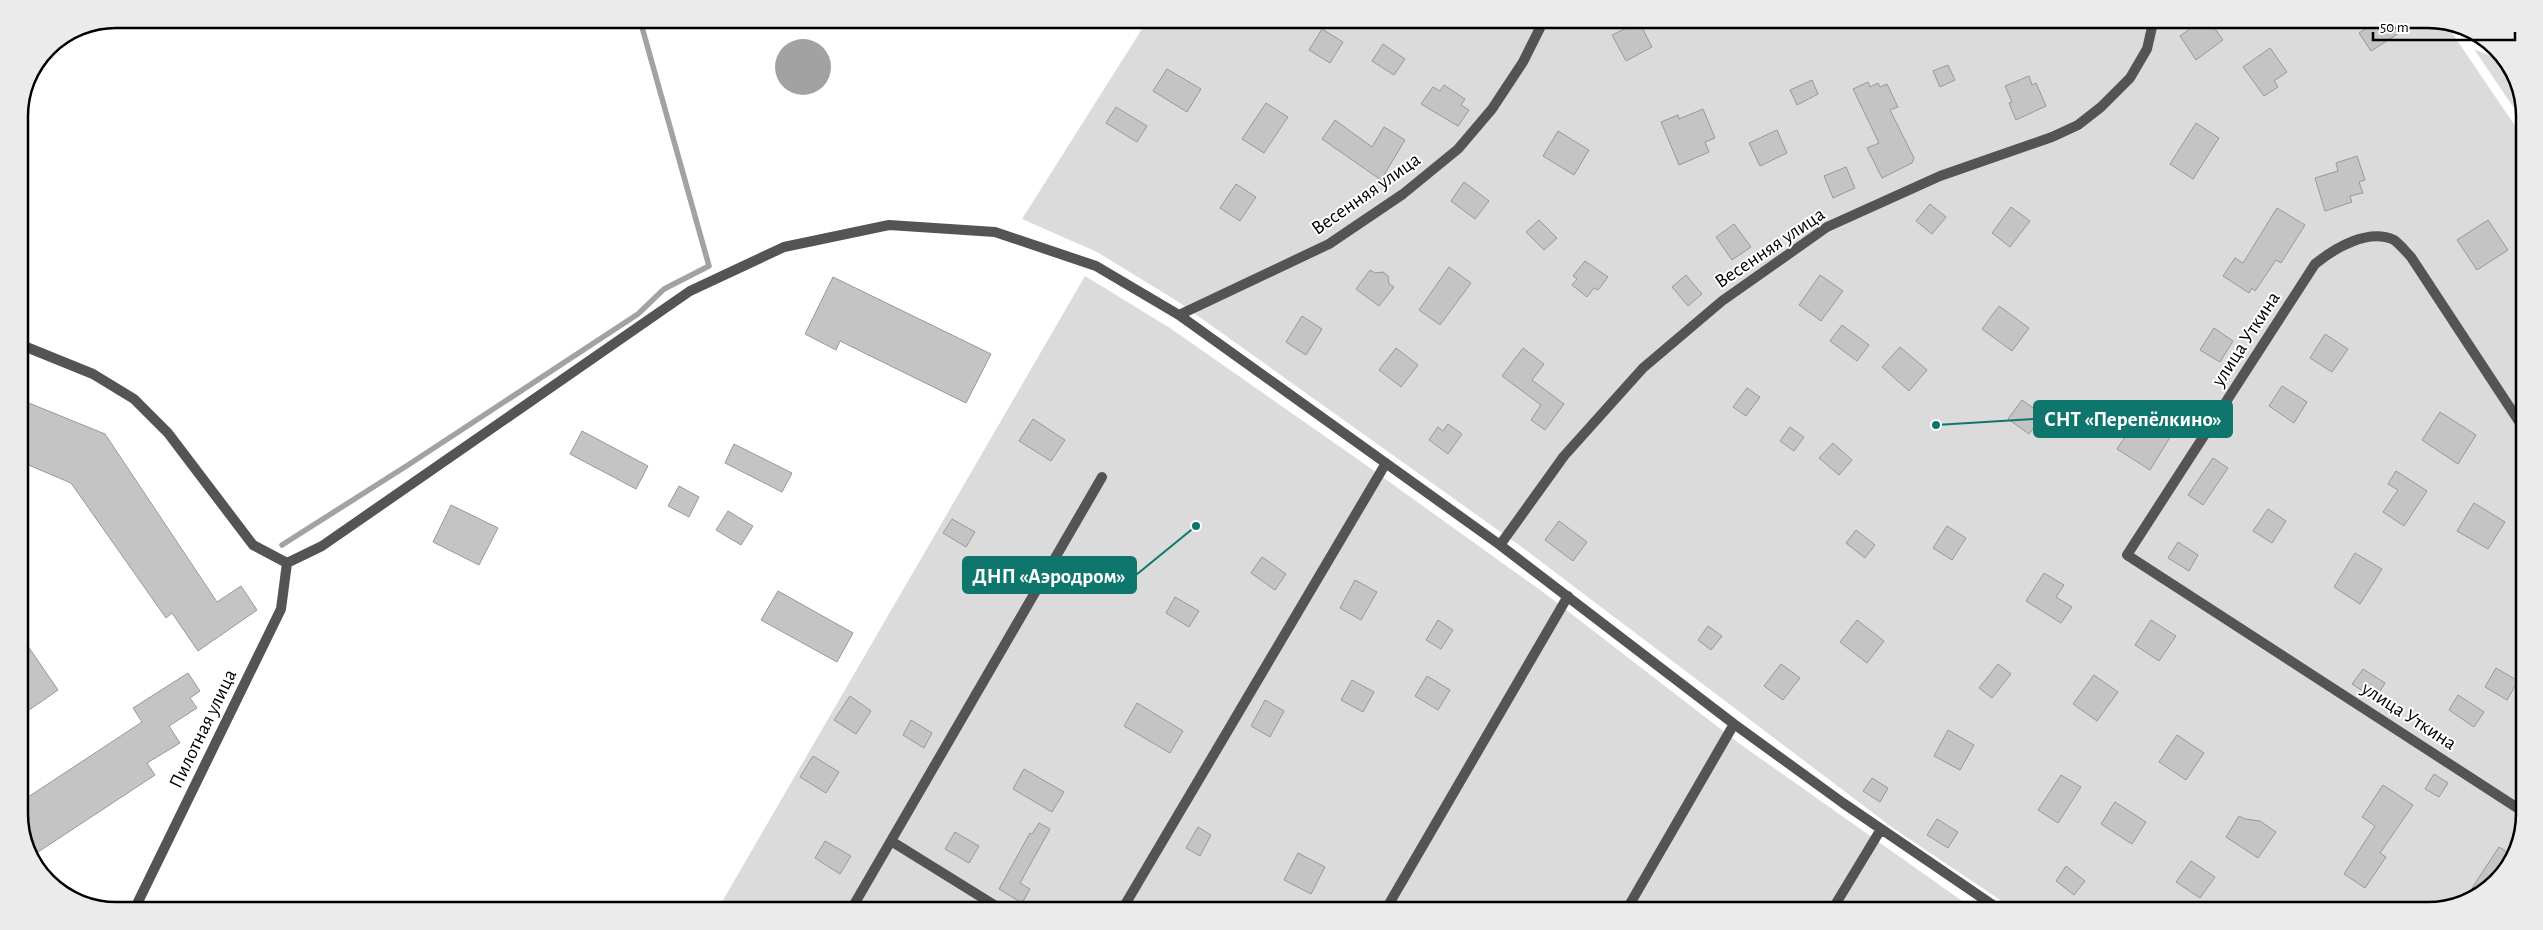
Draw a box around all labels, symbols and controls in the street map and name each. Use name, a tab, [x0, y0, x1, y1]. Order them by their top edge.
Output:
scale bar	[2373, 10, 2516, 42]
text: 50 m	[2380, 20, 2409, 35]
street label: Весенняя улица	[1308, 149, 1424, 239]
street label: Весенняя улица	[1711, 204, 1829, 292]
street label: улица Уткина	[2208, 288, 2284, 391]
callout: СНТ «Перепёлкино»	[2034, 401, 2232, 437]
text: СНТ «Перепёлкино»	[2044, 409, 2222, 430]
callout: ДНП «Аэродром»	[963, 557, 1136, 593]
text: ДНП «Аэродром»	[972, 566, 1126, 587]
street label: Пилотная улица	[166, 666, 240, 792]
street label: улица Уткина	[2357, 678, 2460, 754]

